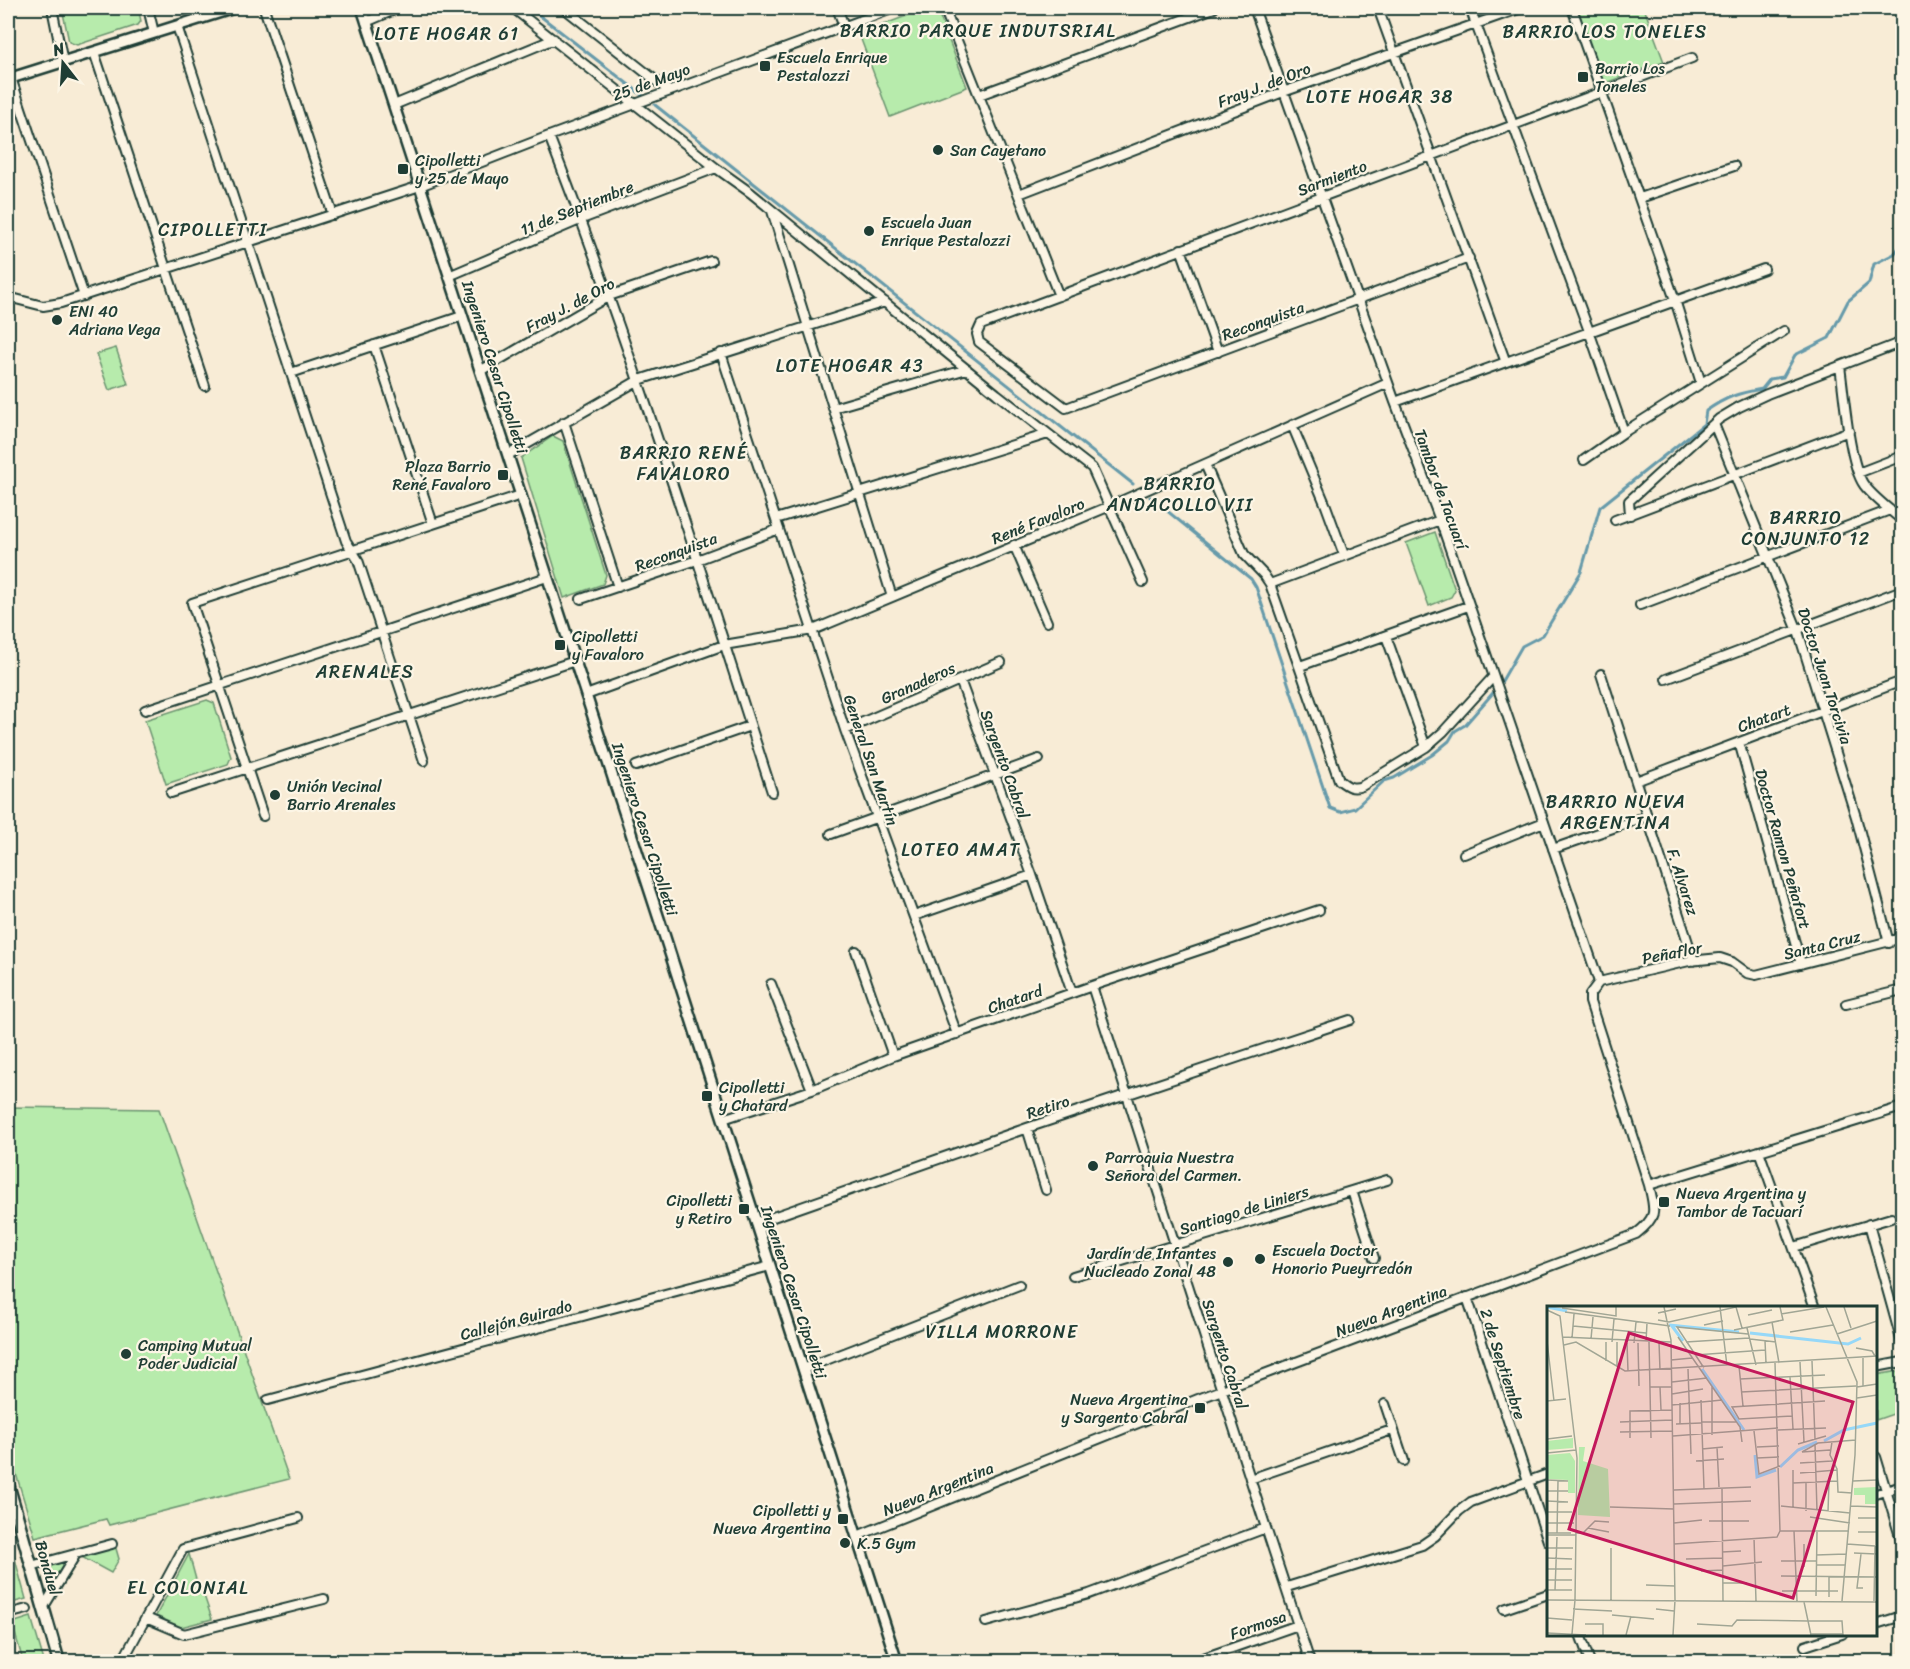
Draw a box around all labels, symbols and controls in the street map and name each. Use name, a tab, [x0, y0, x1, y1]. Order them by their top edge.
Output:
district label: BARRIO PARQUE INDUTSRIAL	[840, 15, 1116, 47]
district label: BARRIO LOS TONELES	[1502, 16, 1708, 48]
district label: LOTE HOGAR 61	[374, 18, 520, 50]
north arrow	[33, 33, 93, 93]
text: N	[48, 33, 69, 65]
place label: Escuela Enrique Pestalozzi	[777, 43, 888, 90]
street label: 25 de Mayo	[608, 54, 694, 110]
street label: Fray J. de Oro	[1213, 54, 1315, 116]
place label: Barrio Los Toneles	[1595, 54, 1665, 101]
marker: Escuela Enrique Pestalozzi	[758, 59, 772, 73]
marker: Barrio Los Toneles	[1576, 70, 1590, 84]
district label: LOTE HOGAR 38	[1306, 81, 1454, 113]
place label: San Cayetano	[950, 136, 1046, 165]
marker: San Cayetano	[931, 143, 945, 157]
place label: Cipolletti y 25 de Mayo	[415, 146, 509, 193]
street label: Sarmiento	[1293, 151, 1371, 205]
marker: Cipolletti y 25 de Mayo	[396, 162, 410, 176]
street label: 11 de Septiembre	[516, 172, 638, 244]
place label: Escuela Juan Enrique Pestalozzi	[881, 208, 1011, 255]
district label: CIPOLLETTI	[158, 214, 268, 246]
marker: Escuela Juan Enrique Pestalozzi	[862, 224, 876, 238]
street label: Fray J. de Oro	[520, 269, 620, 341]
street label: Ingeniero Cesar Cipolletti	[453, 276, 537, 458]
street label: Reconquista	[1218, 292, 1309, 349]
place label: ENI 40 Adriana Vega	[68, 297, 161, 344]
marker: ENI 40 Adriana Vega	[50, 313, 64, 327]
district label: LOTE HOGAR 43	[776, 350, 924, 382]
street label: Tambor de Tacuarí	[1406, 425, 1477, 556]
district label: BARRIO RENÉ FAVALORO	[620, 437, 748, 490]
place label: Plaza Barrio René Favaloro	[392, 452, 491, 499]
marker: Plaza Barrio René Favaloro	[496, 468, 510, 482]
district label: BARRIO ANDACOLLO VII	[1105, 468, 1254, 521]
street label: René Favaloro	[987, 489, 1089, 553]
district label: BARRIO CONJUNTO 12	[1741, 502, 1871, 555]
street label: Reconquista	[631, 523, 722, 580]
street label: Doctor Juan Torcivia	[1789, 604, 1861, 749]
place label: Cipolletti y Favaloro	[572, 622, 644, 669]
marker: Cipolletti y Favaloro	[553, 638, 567, 652]
street label: Granaderos	[876, 653, 961, 712]
district label: ARENALES	[315, 656, 414, 688]
street label: General San Martín	[835, 691, 907, 830]
street label: Chatart	[1733, 695, 1795, 741]
street label: Sargento Cabral	[972, 705, 1038, 823]
street label: Ingeniero Cesar Cipolletti	[603, 738, 687, 920]
street label: Doctor Ramon Peñafort	[1746, 766, 1820, 932]
place label: Unión Vecinal Barrio Arenales	[287, 772, 396, 819]
district label: BARRIO NUEVA ARGENTINA	[1546, 786, 1686, 839]
marker: Unión Vecinal Barrio Arenales	[268, 788, 282, 802]
district label: LOTEO AMAT	[901, 834, 1021, 866]
street label: F. Alvarez	[1659, 845, 1708, 920]
street label: Santa Cruz	[1780, 921, 1864, 969]
street label: Peñaflor	[1639, 933, 1706, 973]
street label: Chatard	[984, 976, 1048, 1022]
place label: Cipolletti y Chatard	[719, 1073, 789, 1120]
street label: Retiro	[1023, 1086, 1073, 1128]
marker: Cipolletti y Chatard	[700, 1089, 714, 1103]
place label: Parroquia Nuestra Señora del Carmen.	[1105, 1143, 1242, 1190]
marker: Parroquia Nuestra Señora del Carmen.	[1086, 1159, 1100, 1173]
street label: Santiago de Liniers	[1176, 1176, 1313, 1244]
place label: Nueva Argentina y Tambor de Tacuarí	[1676, 1179, 1807, 1226]
place label: Cipolletti y Retiro	[667, 1186, 733, 1233]
marker: Nueva Argentina y Tambor de Tacuarí	[1657, 1195, 1671, 1209]
street label: Ingeniero Cesar Cipolletti	[752, 1201, 836, 1383]
marker: Cipolletti y Retiro	[737, 1202, 751, 1216]
place label: Escuela Doctor Honorio Pueyrredón	[1272, 1236, 1413, 1283]
place label: Jardín de Infantes Nucleado Zonal 48	[1084, 1239, 1216, 1286]
marker: Escuela Doctor Honorio Pueyrredón	[1253, 1252, 1267, 1266]
marker: Jardín de Infantes Nucleado Zonal 48	[1221, 1255, 1235, 1269]
street label: Nueva Argentina	[1331, 1276, 1451, 1346]
street label: Callejón Guirado	[457, 1291, 575, 1349]
street label: Sargento Cabral	[1194, 1295, 1257, 1413]
street label: 2 de Septiembre	[1471, 1305, 1535, 1423]
inset map	[1547, 1306, 1877, 1636]
district label: VILLA MORRONE	[926, 1316, 1078, 1348]
place label: Camping Mutual Poder Judicial	[138, 1331, 252, 1378]
marker: Camping Mutual Poder Judicial	[119, 1347, 133, 1361]
place label: Nueva Argentina y Sargento Cabral	[1061, 1385, 1188, 1432]
marker: Nueva Argentina y Sargento Cabral	[1193, 1401, 1207, 1415]
street label: Nueva Argentina	[878, 1454, 998, 1524]
place label: Cipolletti y Nueva Argentina	[713, 1496, 832, 1543]
marker: Cipolletti y Nueva Argentina	[836, 1512, 850, 1526]
place label: K.5 Gym	[857, 1529, 916, 1558]
marker: K.5 Gym	[838, 1536, 852, 1550]
street label: Bonduel	[26, 1537, 70, 1599]
district label: EL COLONIAL	[127, 1572, 249, 1604]
street label: Formosa	[1226, 1602, 1290, 1648]

